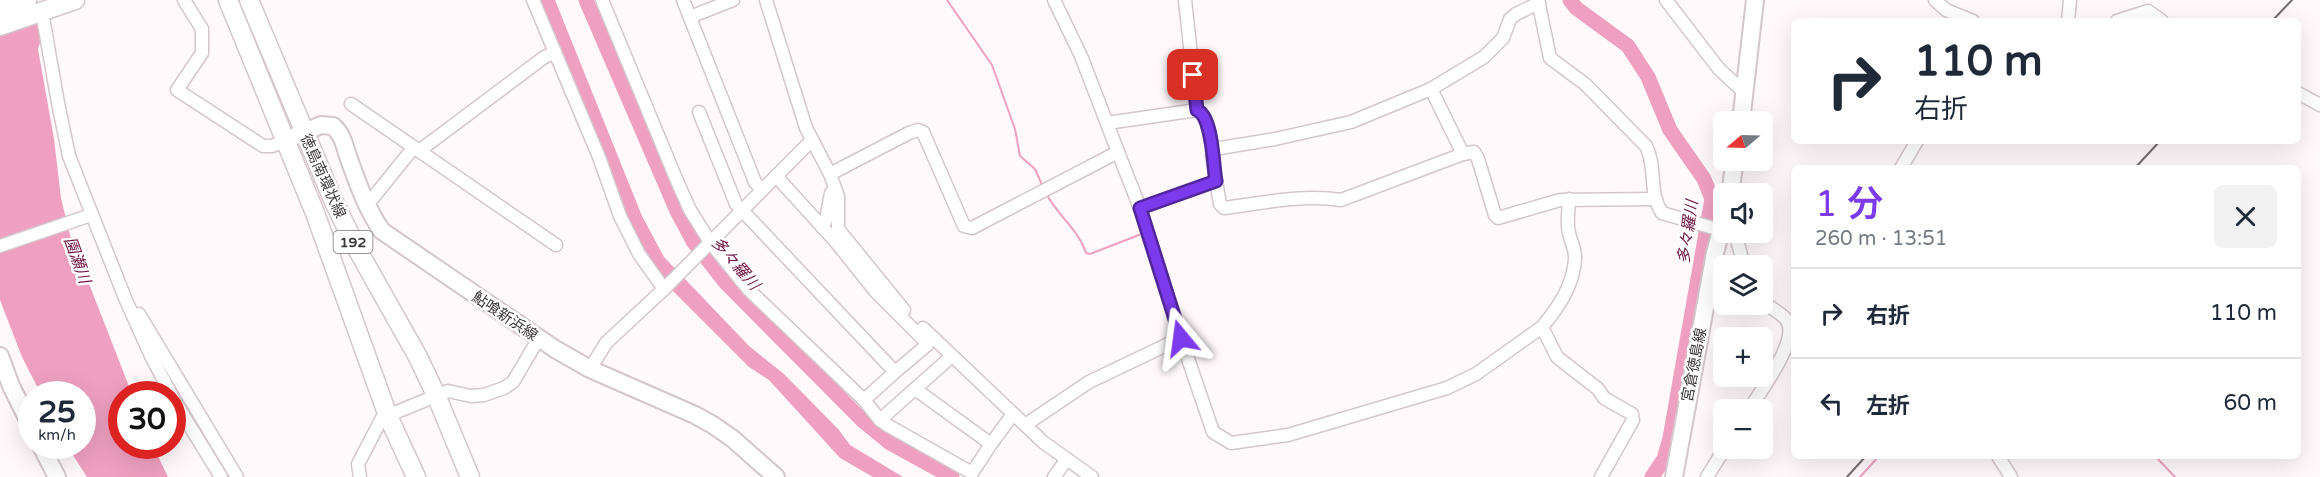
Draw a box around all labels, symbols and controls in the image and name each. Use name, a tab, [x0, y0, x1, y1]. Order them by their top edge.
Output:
text: 110 m	[1914, 36, 2043, 87]
icon: right	[1815, 42, 1893, 120]
pin	[1167, 49, 1218, 100]
icon: arrive	[1176, 58, 1209, 91]
text: 右折	[1914, 93, 1968, 126]
north arrow	[1713, 111, 1773, 171]
map controls	[1713, 111, 1773, 459]
street label: 徳島南環状線	[296, 131, 350, 221]
button: sound	[1713, 183, 1773, 243]
text: 1 分	[1815, 183, 1883, 226]
button: close	[2214, 185, 2277, 248]
water label: 多々羅川	[1674, 197, 1703, 265]
text: 260 m · 13:51	[1815, 227, 1947, 251]
road number: 192	[334, 231, 372, 253]
water label: 多々羅川	[707, 233, 765, 296]
water label: 園瀬川	[59, 234, 95, 288]
button: layers	[1713, 255, 1773, 315]
street label: 鮎喰新浜線	[469, 288, 541, 344]
icon: right	[1815, 297, 1848, 330]
text: 110 m	[2210, 300, 2277, 326]
text: 右折	[1866, 303, 1910, 329]
position arrow	[1149, 306, 1213, 370]
street label: 宮倉徳島線	[1678, 326, 1710, 404]
button: +	[1713, 327, 1773, 387]
speed limit sign: 30	[108, 381, 186, 459]
icon: left	[1815, 387, 1848, 420]
text: 60 m	[2223, 390, 2277, 416]
text: 左折	[1866, 393, 1910, 419]
text: 25	[38, 394, 76, 431]
button: −	[1713, 399, 1773, 459]
text: km/h	[38, 426, 76, 444]

